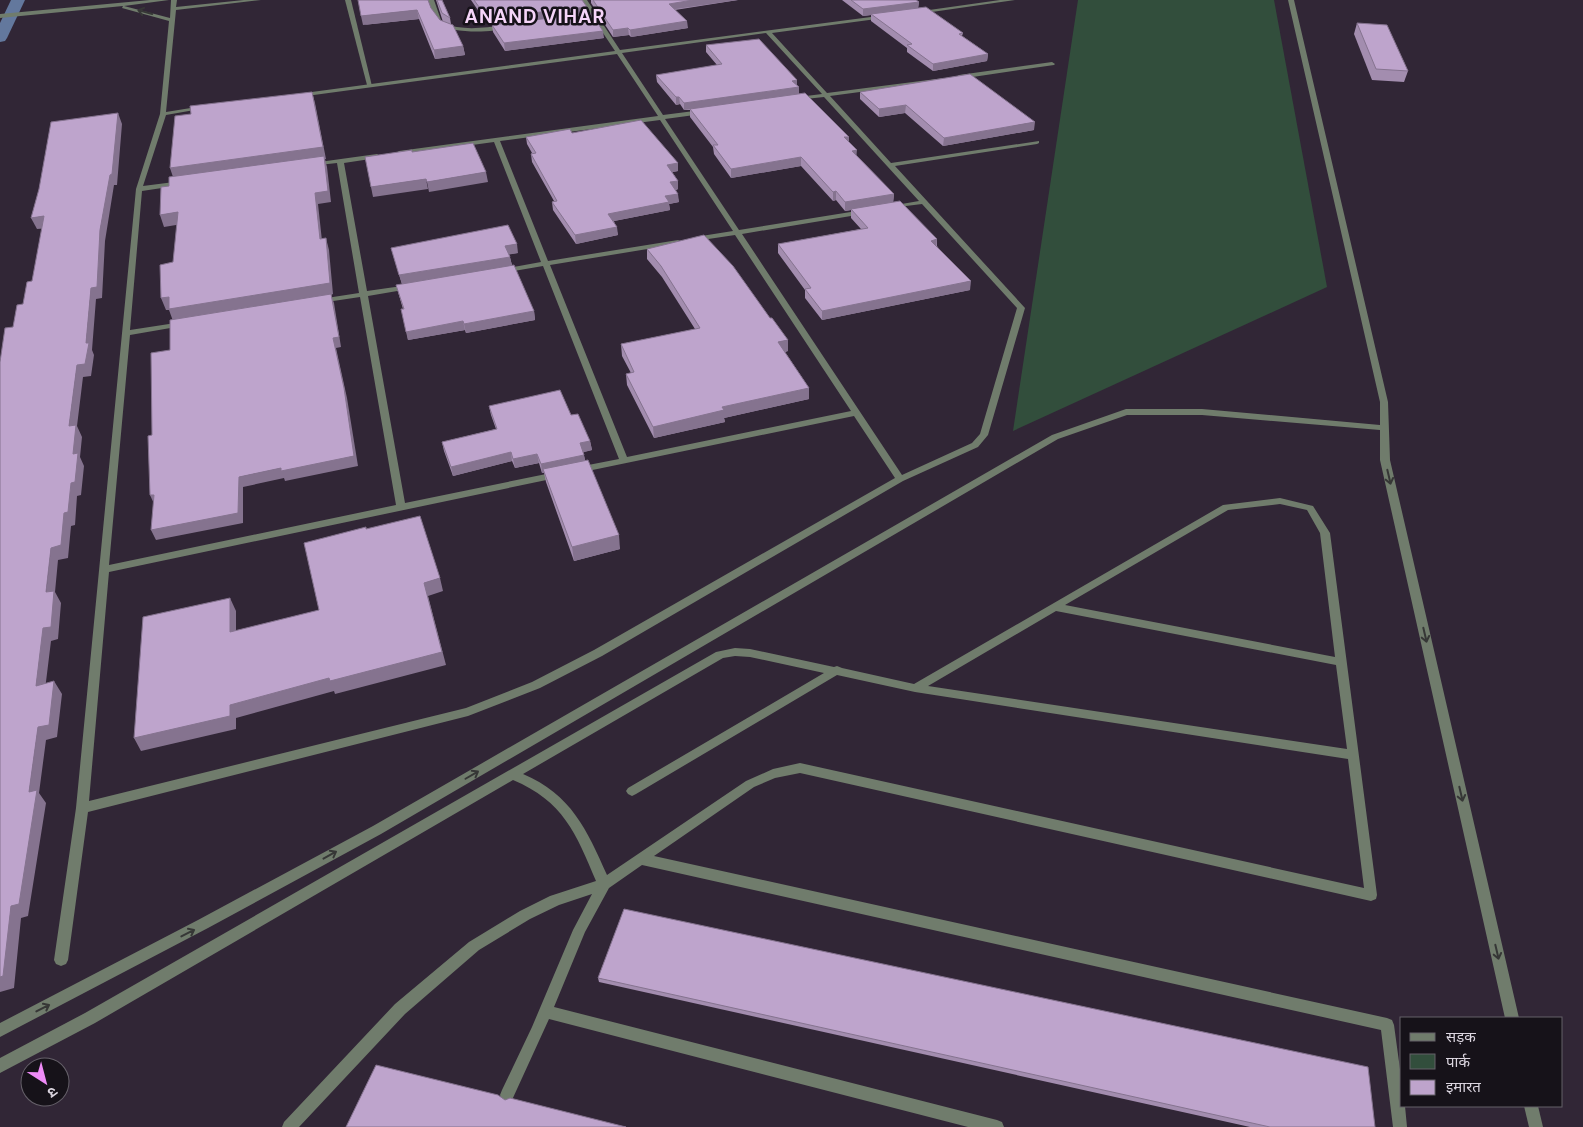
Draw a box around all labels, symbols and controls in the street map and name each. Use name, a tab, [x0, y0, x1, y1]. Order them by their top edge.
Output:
district label: ANAND VIHAR	[464, 4, 606, 29]
one-way arrow	[137, 7, 153, 16]
one-way arrow	[1385, 468, 1394, 484]
one-way arrow	[1421, 627, 1430, 643]
one-way arrow	[464, 770, 479, 780]
one-way arrow	[1457, 785, 1466, 801]
one-way arrow	[323, 850, 337, 860]
one-way arrow	[180, 928, 195, 938]
one-way arrow	[1493, 944, 1502, 960]
one-way arrow	[36, 1003, 51, 1013]
legend	[1400, 1017, 1563, 1107]
text: सड़क	[1446, 1027, 1476, 1047]
text: पार्क	[1446, 1052, 1470, 1072]
north arrow	[20, 1057, 70, 1107]
text: इमारत	[1446, 1077, 1481, 1097]
text: उ	[43, 1083, 61, 1103]

